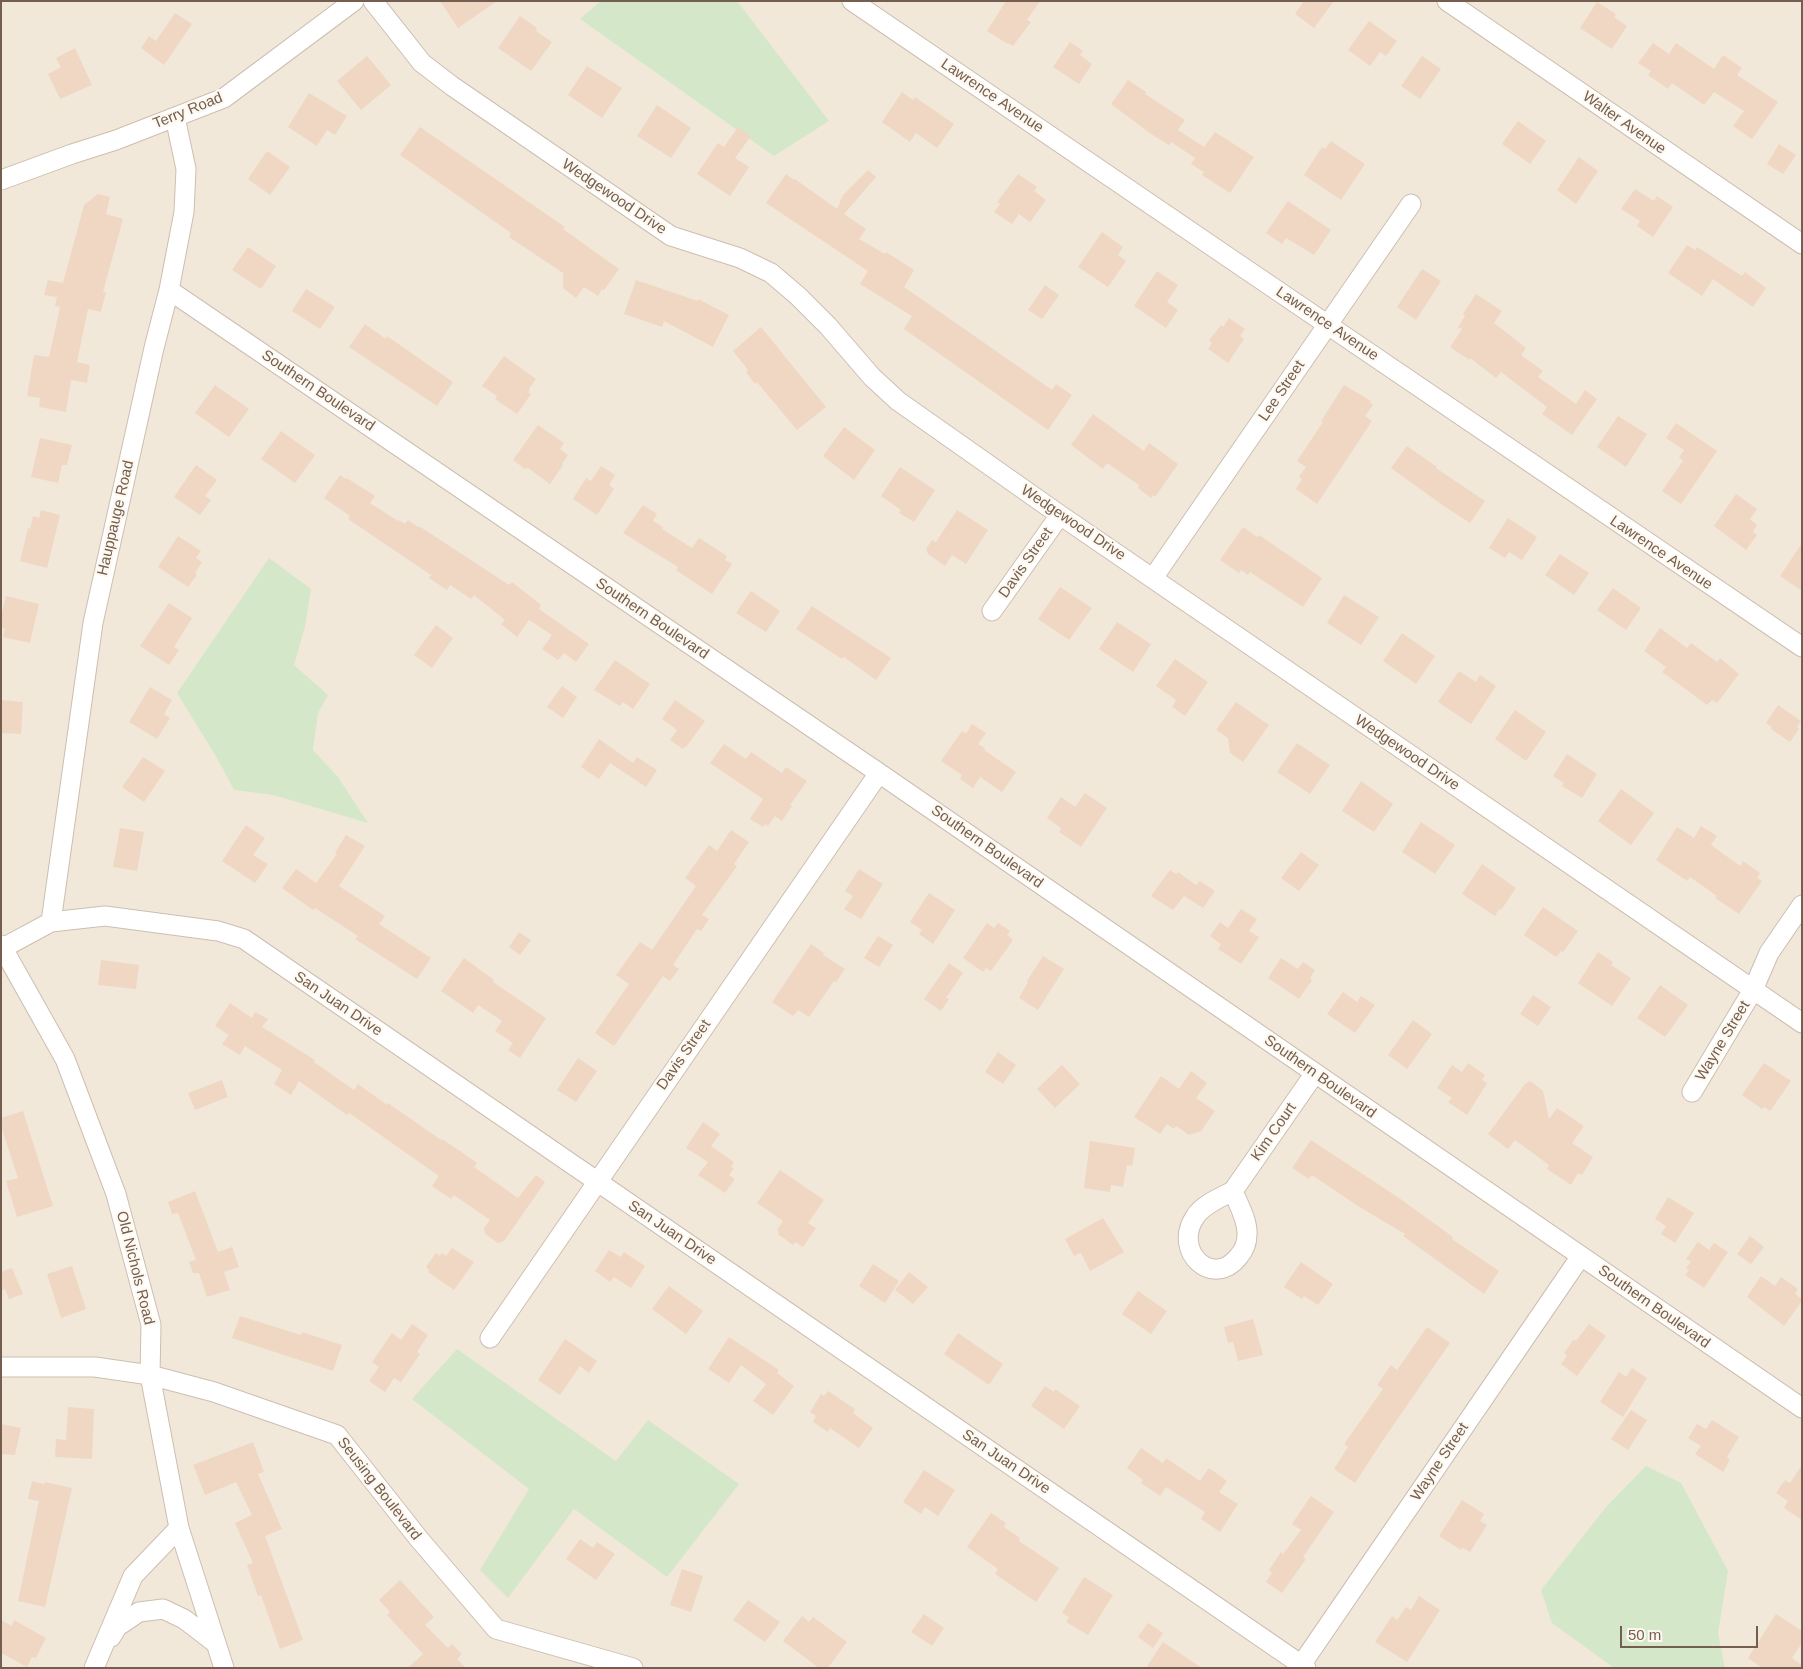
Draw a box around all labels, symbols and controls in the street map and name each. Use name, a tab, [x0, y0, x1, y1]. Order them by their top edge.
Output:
street label: Lawrence Avenue	[937, 55, 1047, 137]
street label: Walter Avenue	[1579, 88, 1669, 158]
street label: Terry Road	[151, 89, 225, 133]
street label: Wedgewood Drive	[558, 155, 670, 239]
street label: Lawrence Avenue	[1272, 283, 1382, 365]
street label: Southern Boulevard	[258, 346, 378, 436]
street label: Lee Street	[1255, 357, 1309, 425]
street label: Hauppauge Road	[94, 459, 138, 577]
street label: Wedgewood Drive	[1017, 481, 1129, 565]
street label: Lawrence Avenue	[1606, 512, 1716, 594]
street label: Davis Street	[995, 524, 1057, 602]
street label: Southern Boulevard	[592, 574, 712, 664]
street label: Wedgewood Drive	[1351, 711, 1463, 795]
street label: Southern Boulevard	[928, 802, 1046, 892]
street label: San Juan Drive	[290, 968, 386, 1040]
street label: Wayne Street	[1692, 998, 1754, 1084]
street label: Davis Street	[653, 1016, 715, 1094]
street label: Southern Boulevard	[1261, 1032, 1379, 1122]
street label: Kim Court	[1248, 1100, 1300, 1164]
street label: San Juan Drive	[624, 1197, 720, 1269]
street label: Old Nichols Road	[112, 1209, 158, 1327]
street label: Southern Boulevard	[1595, 1262, 1713, 1352]
street label: Wayne Street	[1407, 1420, 1473, 1504]
street label: San Juan Drive	[958, 1426, 1054, 1498]
street label: Seusing Boulevard	[333, 1434, 425, 1544]
scale bar	[1623, 1616, 1760, 1648]
text: 50 m	[1628, 1626, 1661, 1643]

